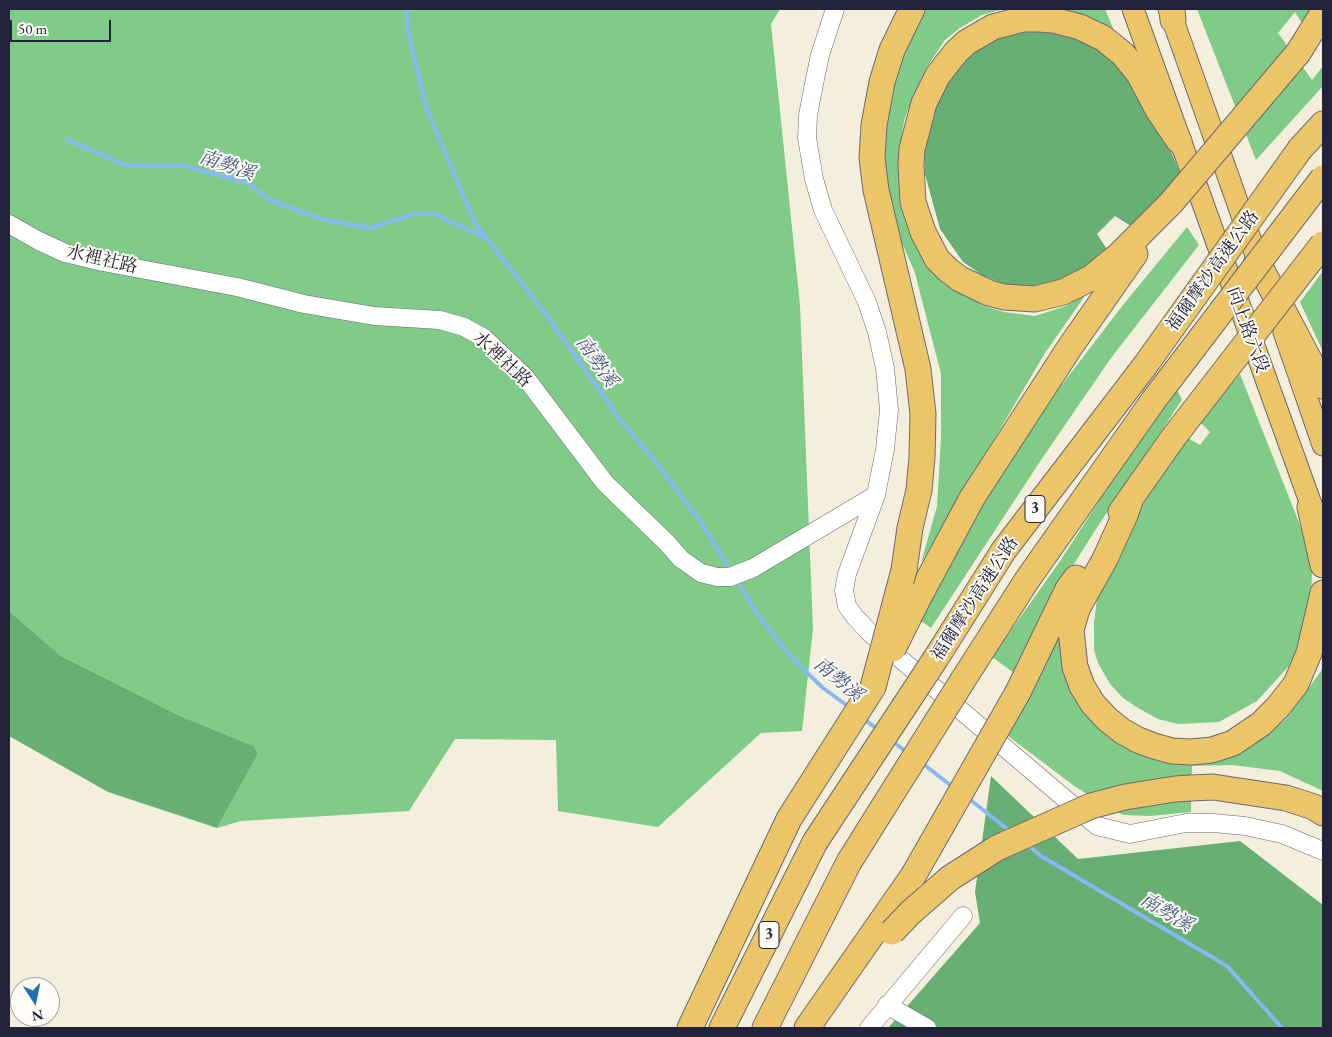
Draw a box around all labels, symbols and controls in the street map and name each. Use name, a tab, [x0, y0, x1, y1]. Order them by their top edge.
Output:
scale bar	[12, 10, 114, 42]
text: 50 m	[18, 19, 47, 38]
water label: 南勢溪	[196, 146, 258, 186]
street label: 福爾摩沙高速公路	[1162, 206, 1264, 336]
street label: 水裡社路	[64, 241, 140, 279]
street label: 向上路六段	[1221, 284, 1273, 376]
street label: 水裡社路	[468, 328, 536, 392]
water label: 南勢溪	[570, 332, 622, 392]
road number: 3	[1025, 496, 1045, 522]
street label: 福爾摩沙高速公路	[927, 533, 1023, 665]
water label: 南勢溪	[809, 653, 867, 707]
water label: 南勢溪	[1136, 889, 1196, 937]
road number: 3	[759, 922, 779, 948]
north arrow	[10, 977, 60, 1027]
text: N	[30, 1006, 45, 1026]

